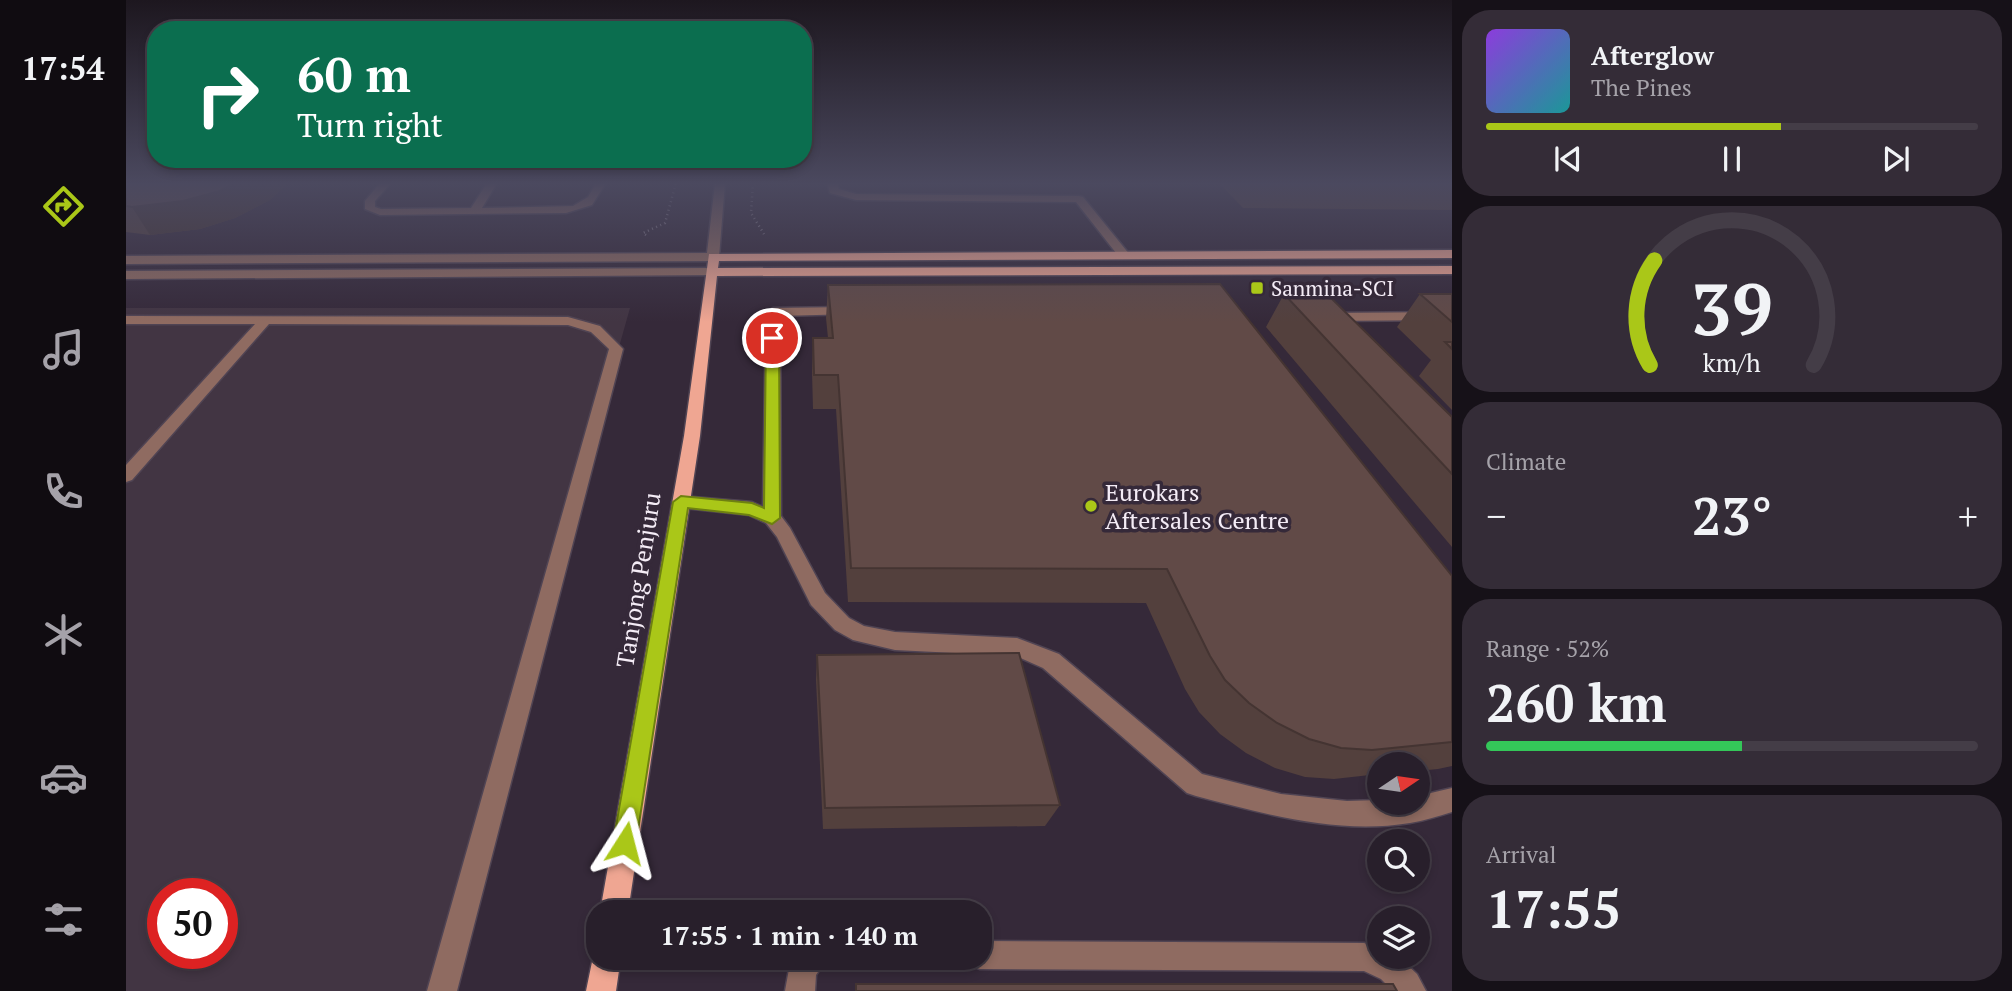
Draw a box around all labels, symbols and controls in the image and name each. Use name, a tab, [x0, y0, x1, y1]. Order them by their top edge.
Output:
text: Afterglow	[1591, 38, 1714, 72]
text: 60 m	[297, 41, 411, 106]
text: 17:54	[21, 47, 105, 89]
icon: right	[182, 49, 273, 140]
text: The Pines	[1591, 72, 1692, 103]
text: Turn right	[297, 104, 443, 146]
icon: previous	[1549, 140, 1587, 178]
icon: pause	[1713, 140, 1751, 178]
icon: next	[1877, 140, 1915, 178]
icon: directions	[39, 182, 88, 231]
text: 39	[1691, 260, 1773, 357]
place label: Sanmina-SCI	[1271, 274, 1394, 302]
marker: Sanmina-SCI	[1249, 280, 1265, 296]
pin	[742, 308, 802, 368]
icon: arrive	[753, 319, 791, 357]
icon: music	[39, 325, 88, 374]
text: km/h	[1703, 346, 1761, 379]
text: Climate	[1486, 446, 1566, 477]
icon: phone	[39, 467, 88, 516]
place label: Eurokars Aftersales Centre	[1105, 476, 1289, 536]
text: 23°	[1692, 481, 1772, 550]
street label: Tanjong Penjuru	[608, 490, 668, 670]
text: −	[1486, 491, 1506, 541]
text: +	[1958, 491, 1978, 541]
marker: Eurokars Aftersales Centre	[1083, 498, 1099, 514]
icon: climate	[39, 610, 88, 659]
text: Range · 52%	[1486, 633, 1609, 664]
text: 260 km	[1486, 668, 1667, 737]
north arrow	[1367, 752, 1430, 816]
map controls	[1367, 752, 1430, 969]
icon: car	[39, 753, 88, 802]
position arrow	[588, 806, 662, 880]
button: search	[1367, 829, 1430, 892]
text: Arrival	[1486, 839, 1557, 870]
text: 17:55	[1486, 874, 1621, 943]
speed limit sign: 50	[147, 878, 238, 969]
icon: filters	[39, 895, 88, 944]
button: layers	[1367, 906, 1430, 969]
text: 17:55 · 1 min · 140 m	[660, 918, 918, 952]

